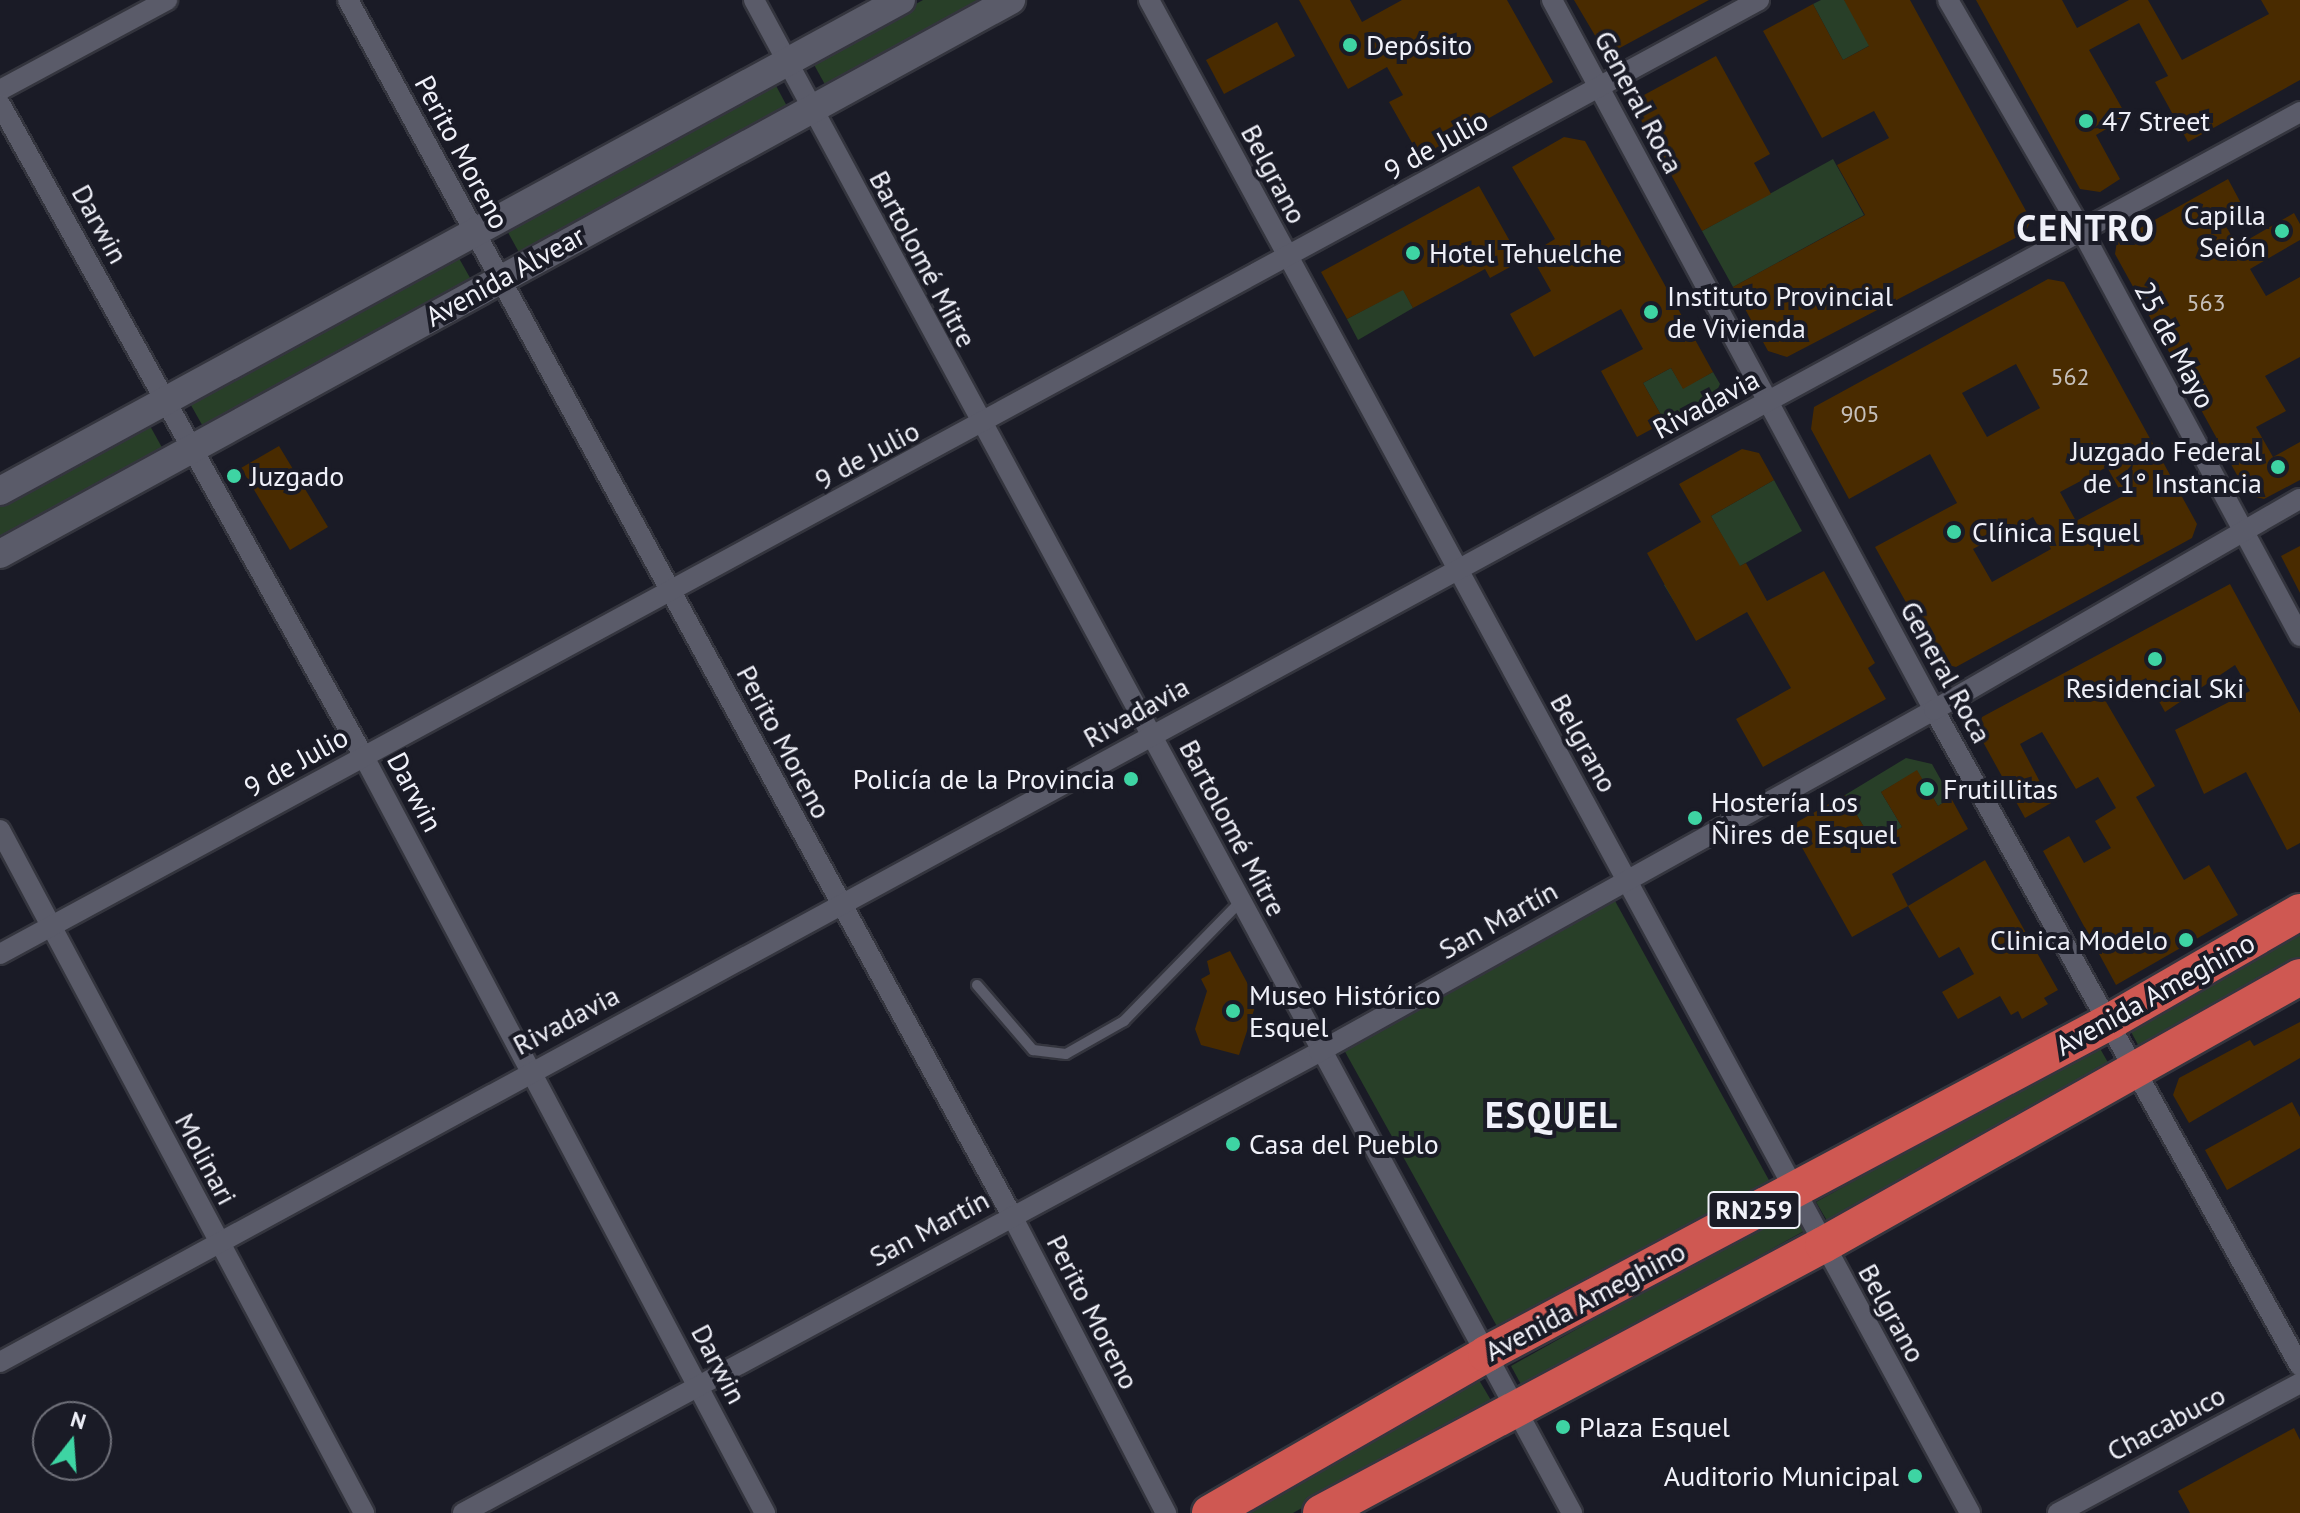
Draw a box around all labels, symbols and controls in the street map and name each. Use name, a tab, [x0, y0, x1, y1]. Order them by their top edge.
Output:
street label: General Roca	[1587, 25, 1691, 179]
place label: Depósito	[1366, 28, 1472, 62]
marker: Depósito	[1341, 36, 1359, 54]
street label: Perito Moreno	[408, 70, 516, 234]
street label: 9 de Julio	[1378, 103, 1494, 187]
place label: 47 Street	[2102, 104, 2212, 138]
marker: 47 Street	[2077, 112, 2095, 130]
street label: Belgrano	[1234, 119, 1314, 229]
street label: Bartolomé Mitre	[862, 165, 984, 353]
street label: Darwin	[65, 179, 135, 269]
place label: Capilla Seión	[2184, 198, 2266, 264]
district label: CENTRO	[2016, 206, 2156, 250]
street label: Avenida Alvear	[419, 218, 591, 334]
marker: Capilla Seión	[2273, 222, 2291, 240]
place label: Hotel Tehuelche	[1429, 236, 1623, 270]
marker: Hotel Tehuelche	[1404, 244, 1422, 262]
street label: 25 de Mayo	[2128, 276, 2222, 414]
place label: Instituto Provincial de Vivienda	[1667, 279, 1893, 345]
house number: 563	[2186, 289, 2226, 317]
marker: Instituto Provincial de Vivienda	[1642, 303, 1660, 321]
street label: Rivadavia	[1647, 362, 1765, 446]
house number: 562	[2050, 363, 2090, 391]
house number: 905	[1840, 400, 1880, 428]
street label: 9 de Julio	[809, 414, 925, 496]
place label: Juzgado Federal de 1° Instancia	[2071, 434, 2262, 500]
marker: Juzgado Federal de 1° Instancia	[2269, 458, 2287, 476]
place label: Juzgado	[250, 459, 344, 493]
marker: Juzgado	[225, 467, 243, 485]
place label: Clínica Esquel	[1972, 515, 2140, 549]
marker: Clínica Esquel	[1943, 521, 1965, 543]
street label: General Roca	[1893, 595, 1999, 749]
marker: Residencial Ski	[2146, 650, 2164, 668]
street label: Perito Moreno	[730, 660, 838, 824]
street label: Rivadavia	[1077, 669, 1195, 755]
place label: Residencial Ski	[2066, 671, 2244, 705]
street label: Belgrano	[1543, 688, 1625, 798]
street label: 9 de Julio	[238, 720, 354, 804]
street label: Bartolomé Mitre	[1172, 734, 1294, 922]
street label: Darwin	[380, 747, 450, 837]
place label: Policía de la Provincia	[853, 762, 1115, 796]
marker: Policía de la Provincia	[1122, 770, 1140, 788]
place label: Frutillitas	[1943, 772, 2058, 806]
marker: Frutillitas	[1918, 780, 1936, 798]
place label: Hostería Los Ñires de Esquel	[1711, 785, 1896, 851]
marker: Hostería Los Ñires de Esquel	[1686, 809, 1704, 827]
street label: San Martín	[1433, 874, 1563, 966]
place label: Clinica Modelo	[1990, 923, 2168, 957]
street label: Avenida Ameghino	[2049, 925, 2261, 1063]
marker: Clinica Modelo	[2175, 929, 2197, 951]
street label: Rivadavia	[507, 978, 625, 1062]
place label: Museo Histórico Esquel	[1249, 978, 1441, 1044]
marker: Museo Histórico Esquel	[1224, 1002, 1242, 1020]
district label: ESQUEL	[1485, 1093, 1619, 1137]
street label: Molinari	[168, 1107, 244, 1211]
place label: Casa del Pueblo	[1249, 1127, 1439, 1161]
marker: Casa del Pueblo	[1224, 1135, 1242, 1153]
street label: San Martín	[864, 1183, 994, 1273]
road number: RN259	[1706, 1188, 1802, 1232]
street label: Perito Moreno	[1040, 1229, 1146, 1395]
street label: Avenida Ameghino	[1479, 1234, 1691, 1368]
street label: Belgrano	[1851, 1258, 1933, 1368]
street label: Darwin	[684, 1319, 754, 1409]
street label: Chacabuco	[2101, 1378, 2231, 1468]
north arrow	[32, 1401, 112, 1481]
text: N	[67, 1404, 89, 1435]
place label: Plaza Esquel	[1579, 1410, 1730, 1444]
marker: Plaza Esquel	[1554, 1418, 1572, 1436]
place label: Auditorio Municipal	[1664, 1459, 1899, 1493]
marker: Auditorio Municipal	[1906, 1467, 1924, 1485]

